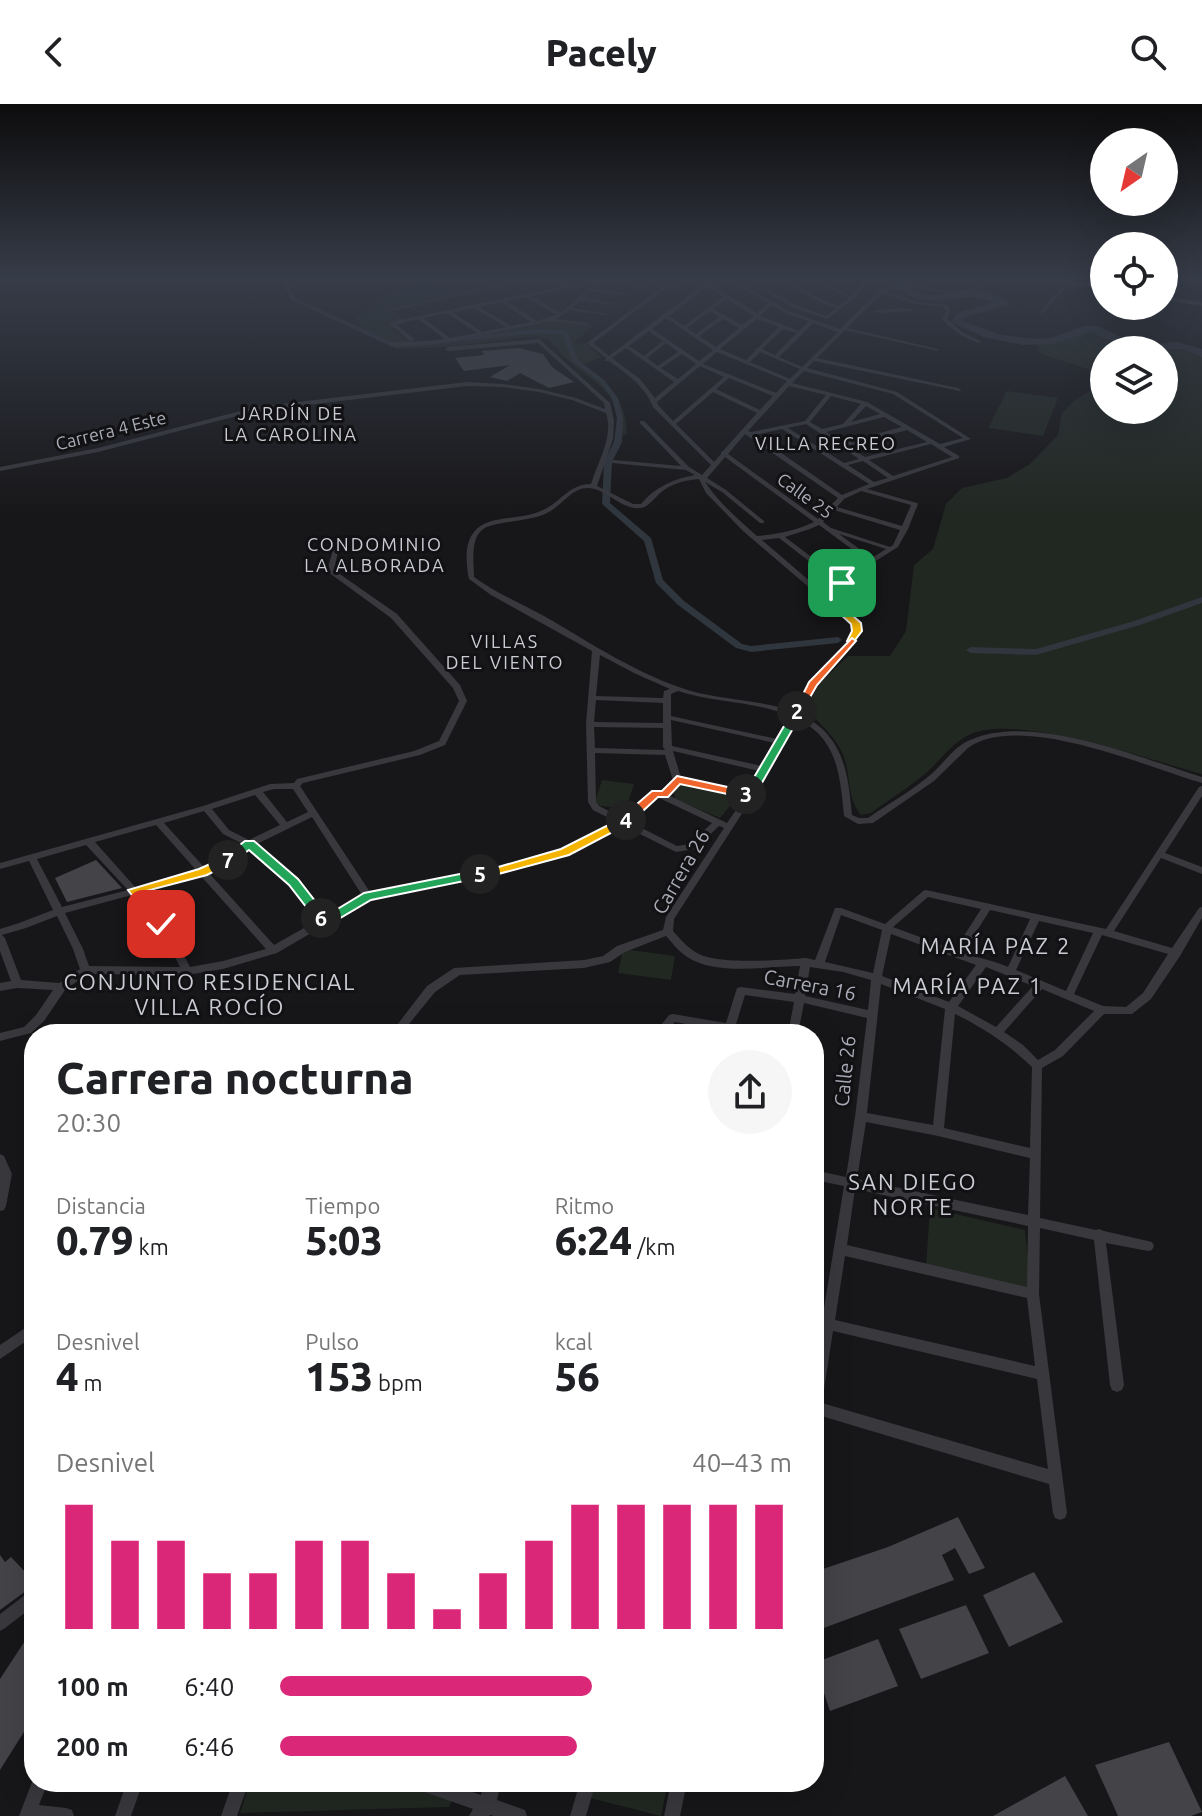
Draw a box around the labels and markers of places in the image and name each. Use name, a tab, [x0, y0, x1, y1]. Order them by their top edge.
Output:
pin	[808, 549, 876, 617]
pin: 2	[777, 691, 817, 731]
pin: 3	[726, 774, 766, 814]
pin: 4	[606, 800, 646, 840]
pin: 7	[208, 840, 248, 880]
pin: 5	[460, 854, 500, 894]
pin	[127, 890, 195, 958]
pin: 6	[301, 898, 341, 938]

